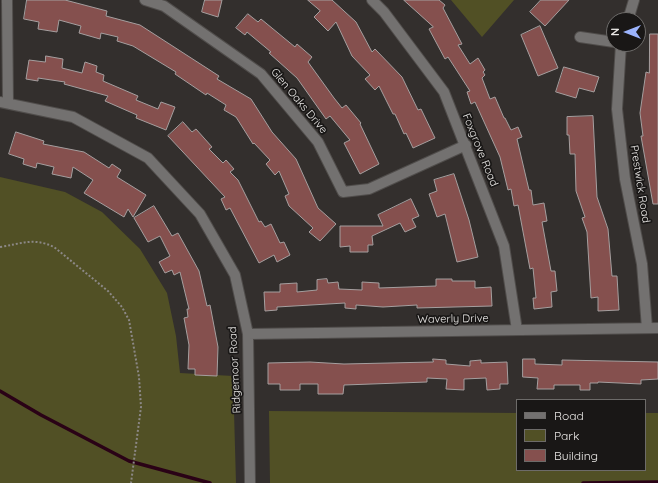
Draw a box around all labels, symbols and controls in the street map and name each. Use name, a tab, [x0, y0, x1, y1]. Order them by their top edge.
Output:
north arrow	[606, 12, 646, 52]
text: N	[608, 28, 622, 36]
street label: Glen Oaks Drive	[268, 66, 330, 136]
street label: Foxgrove Road	[459, 112, 501, 188]
street label: Prestwick Road	[627, 144, 653, 224]
street label: Waverly Drive	[417, 312, 489, 326]
street label: Ridgemoor Road	[226, 326, 244, 414]
legend	[516, 399, 646, 471]
text: Road	[554, 408, 584, 423]
text: Park	[554, 428, 579, 443]
text: Building	[554, 448, 598, 463]

